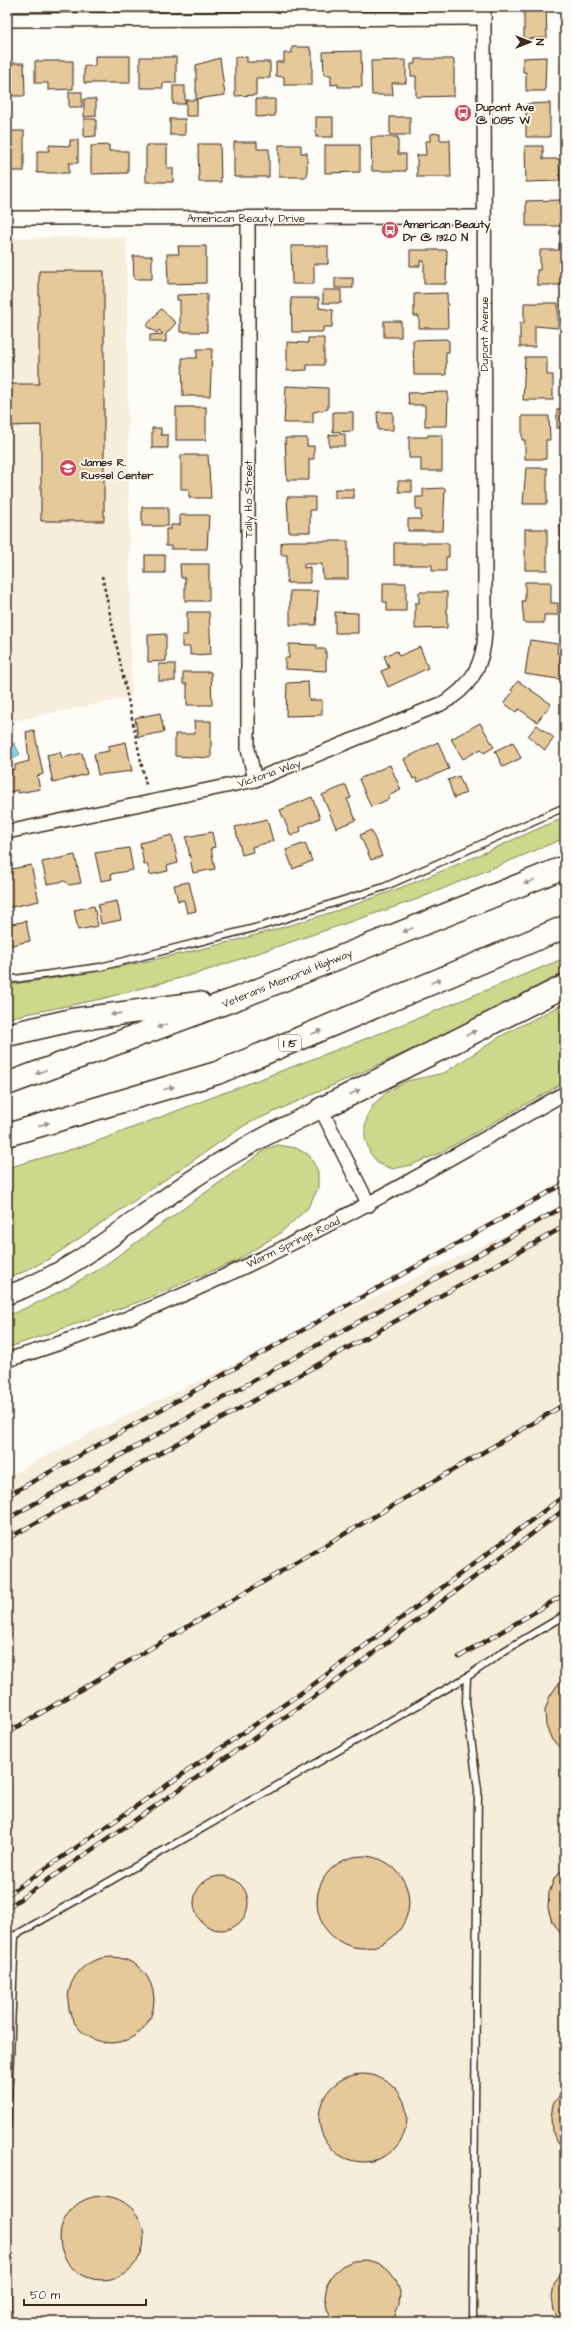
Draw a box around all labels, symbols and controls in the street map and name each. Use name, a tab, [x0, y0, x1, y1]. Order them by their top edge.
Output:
north arrow	[510, 22, 550, 62]
text: N	[532, 39, 547, 46]
place label: Dupont Ave @ 1085 W	[476, 100, 534, 128]
bus stop icon: Dupont Ave @ 1085 W	[453, 103, 473, 123]
street label: American Beauty Drive	[187, 211, 305, 227]
place label: American Beauty Dr @ 1320 N	[403, 217, 491, 245]
bus stop icon: American Beauty Dr @ 1320 N	[380, 220, 400, 240]
street label: Dupont Avenue	[477, 296, 492, 372]
place label: James R. Russel Center	[80, 455, 154, 483]
school or university icon: James R. Russel Center	[58, 458, 78, 478]
street label: Tally Ho Street	[241, 460, 257, 538]
street label: Victoria Way	[236, 756, 303, 792]
one-way arrow	[522, 879, 534, 885]
one-way arrow	[403, 927, 414, 933]
street label: Veterans Memorial Highway	[220, 945, 355, 1012]
one-way arrow	[431, 978, 442, 984]
one-way arrow	[110, 1011, 122, 1017]
one-way arrow	[156, 1024, 168, 1030]
one-way arrow	[311, 1028, 323, 1034]
one-way arrow	[466, 1030, 477, 1036]
road number: I 15	[279, 1035, 301, 1051]
one-way arrow	[34, 1069, 46, 1075]
one-way arrow	[163, 1084, 175, 1090]
one-way arrow	[350, 1089, 361, 1095]
one-way arrow	[39, 1121, 51, 1127]
street label: Warm Springs Road	[244, 1213, 343, 1273]
scale bar	[24, 2281, 146, 2307]
text: 50 m	[30, 2287, 61, 2304]

